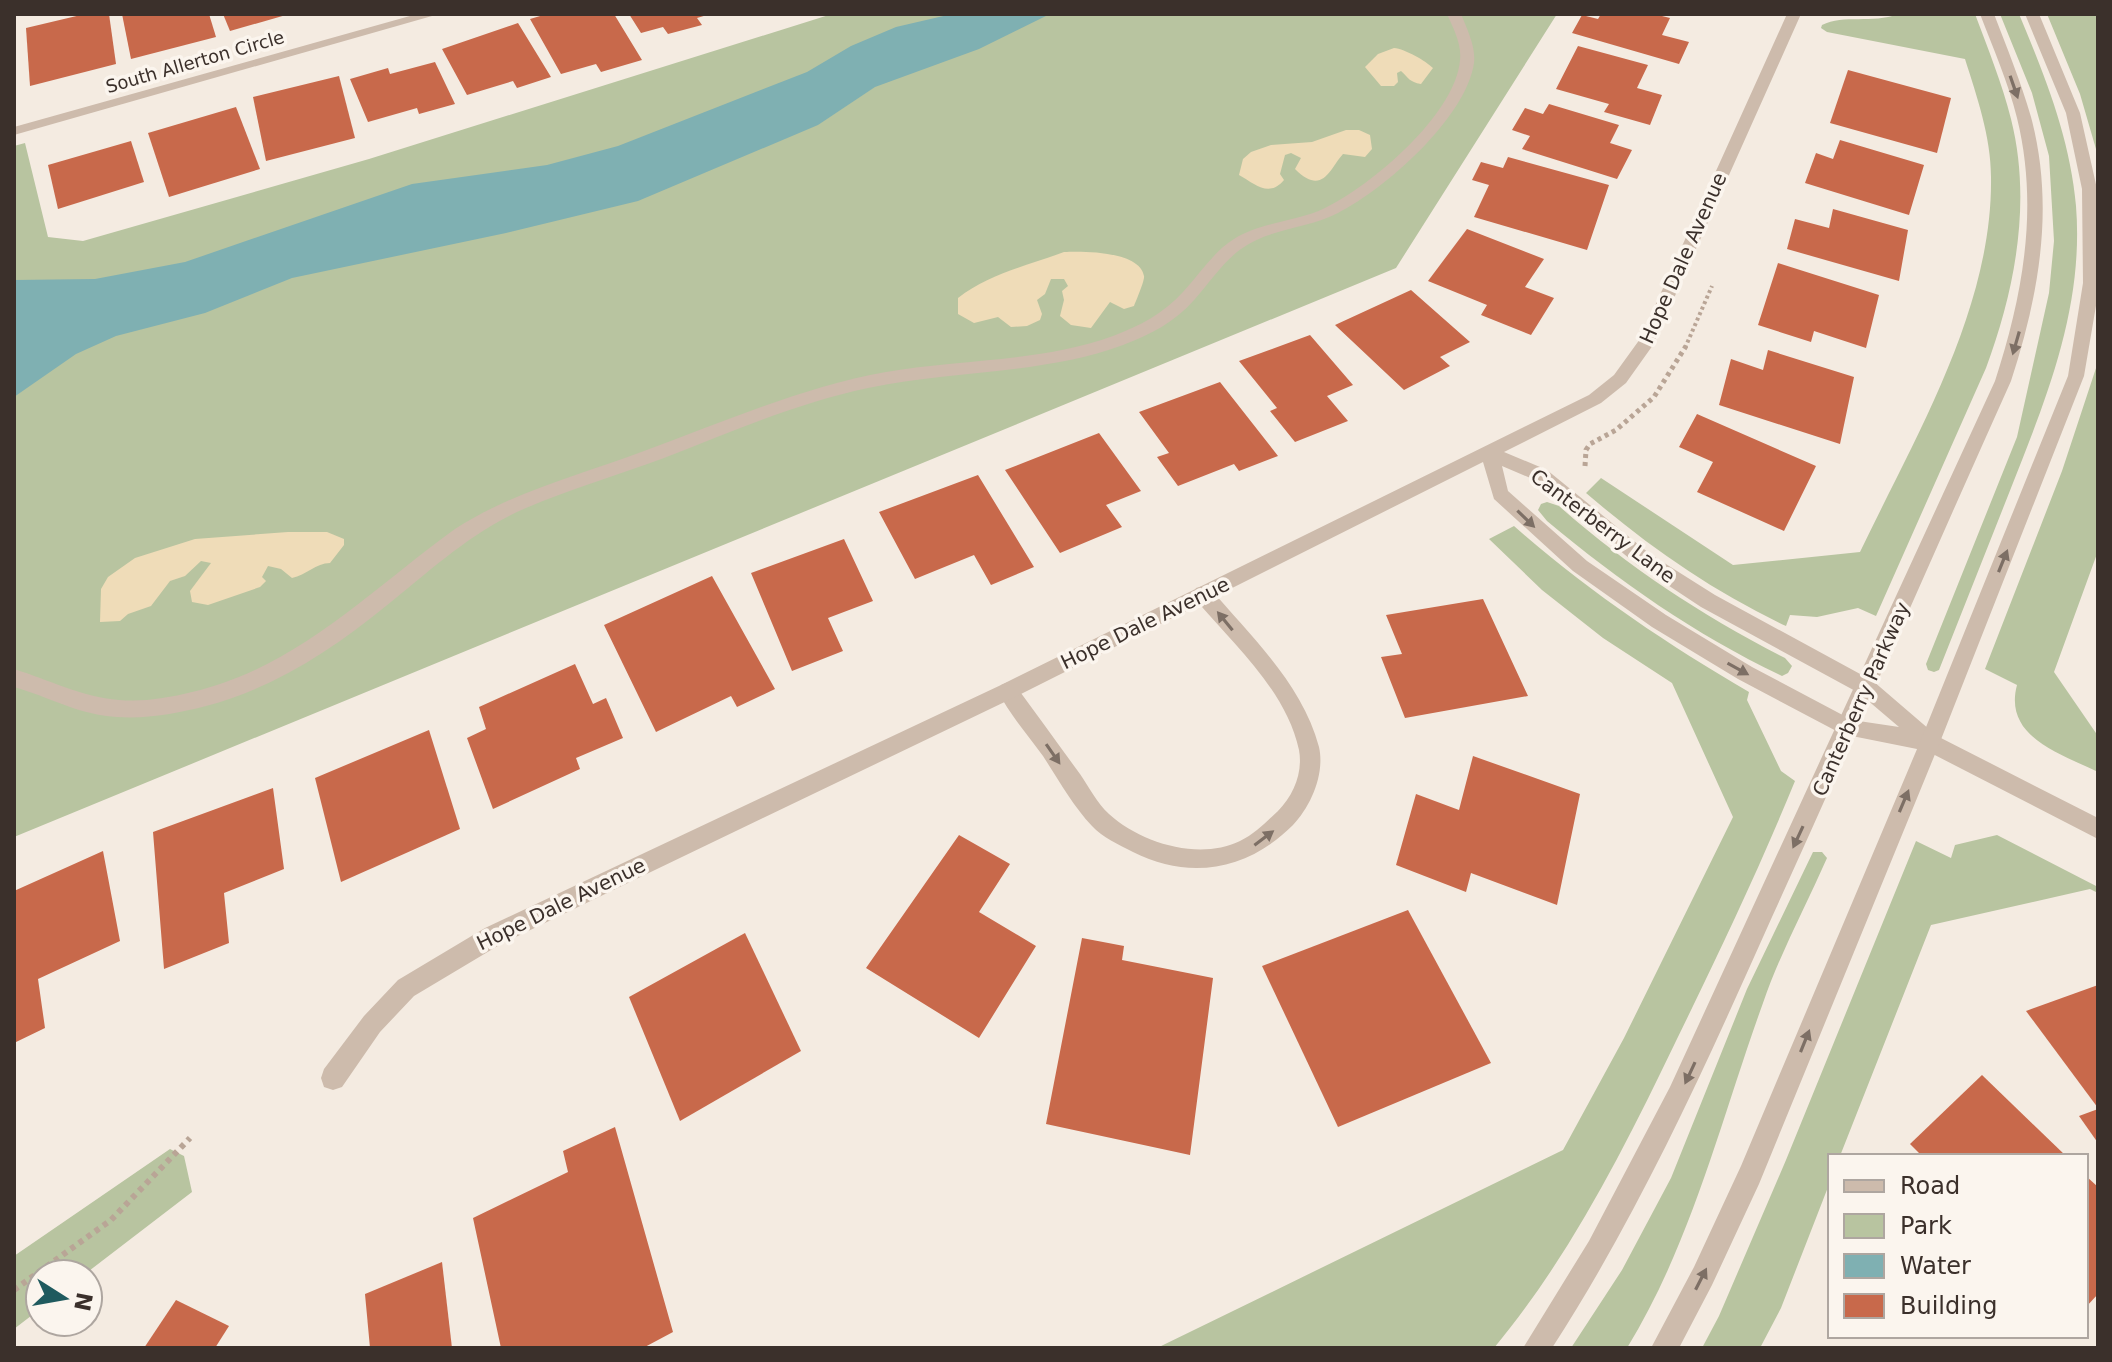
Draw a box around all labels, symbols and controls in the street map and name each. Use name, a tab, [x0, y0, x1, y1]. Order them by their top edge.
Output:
street label: South Allerton Circle	[103, 26, 286, 97]
one-way arrow	[2008, 76, 2020, 100]
street label: Hope Dale Avenue	[1634, 169, 1732, 347]
one-way arrow	[2009, 331, 2022, 355]
street label: Canterberry Lane	[1526, 464, 1680, 588]
one-way arrow	[1516, 509, 1535, 527]
one-way arrow	[1997, 549, 2010, 573]
street label: Hope Dale Avenue	[1057, 572, 1233, 674]
street label: Canterberry Parkway	[1807, 598, 1915, 800]
one-way arrow	[1217, 611, 1233, 631]
one-way arrow	[1726, 662, 1749, 675]
one-way arrow	[1045, 744, 1061, 765]
one-way arrow	[1898, 789, 1911, 813]
one-way arrow	[1792, 825, 1805, 848]
one-way arrow	[1254, 830, 1274, 846]
street label: Hope Dale Avenue	[473, 853, 649, 955]
one-way arrow	[1799, 1029, 1812, 1053]
one-way arrow	[1683, 1061, 1697, 1085]
legend	[1828, 1154, 2088, 1338]
text: Road	[1900, 1172, 1960, 1200]
text: Park	[1900, 1212, 1952, 1240]
text: Water	[1900, 1252, 1971, 1280]
north arrow	[24, 1258, 104, 1338]
one-way arrow	[1694, 1268, 1707, 1291]
text: N	[69, 1290, 97, 1313]
text: Building	[1900, 1292, 1997, 1320]

